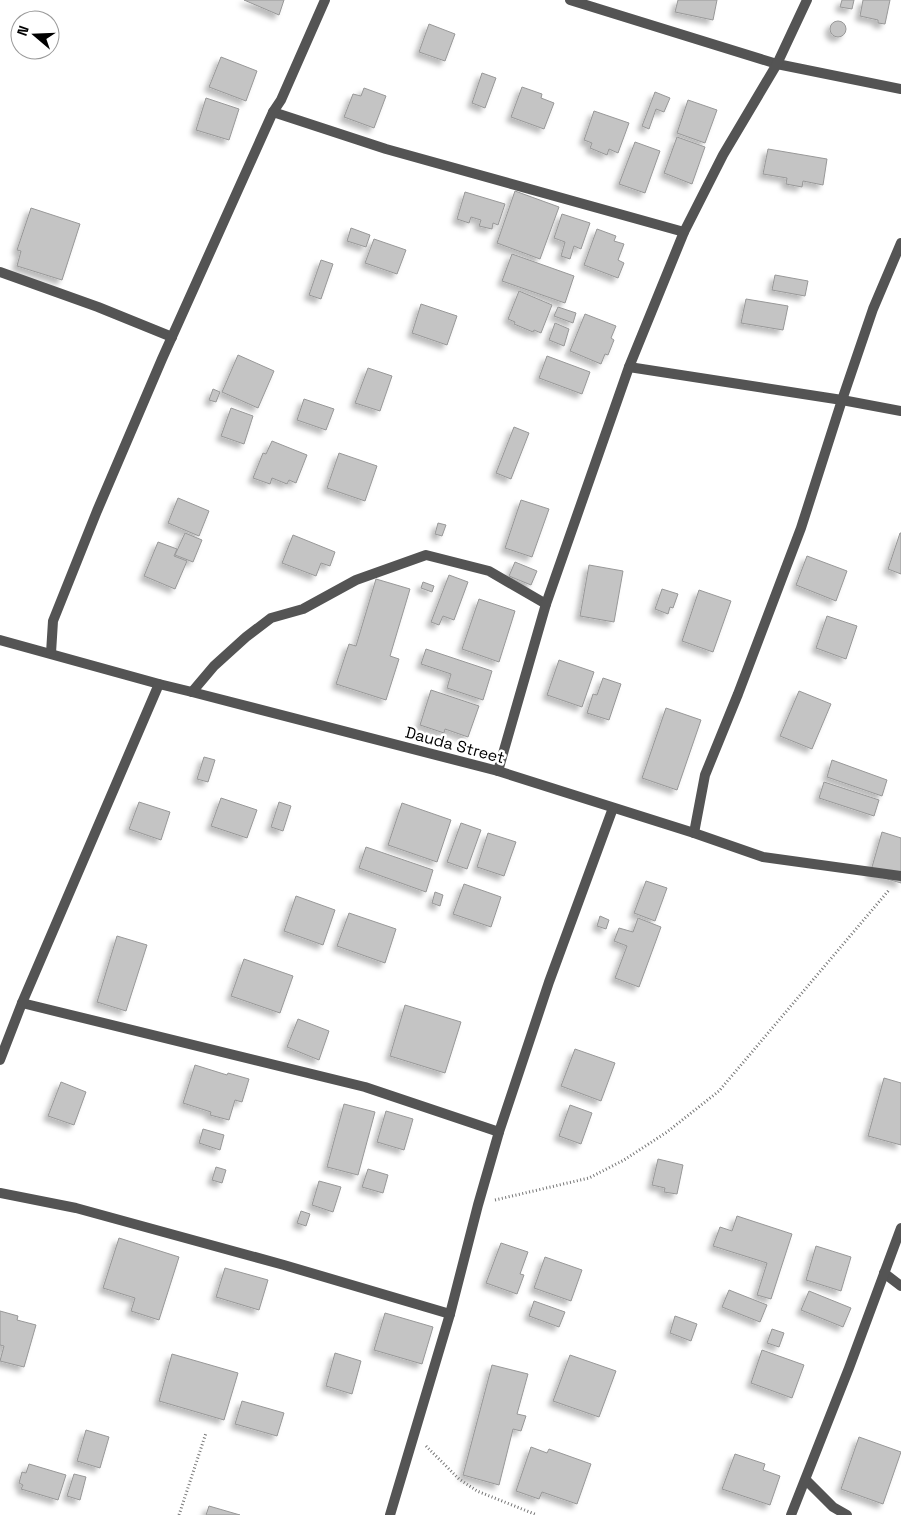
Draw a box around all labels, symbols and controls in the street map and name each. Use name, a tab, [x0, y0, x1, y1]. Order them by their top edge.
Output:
north arrow	[10, 10, 60, 60]
text: N	[13, 23, 33, 38]
street label: Dauda Street	[403, 722, 507, 768]

